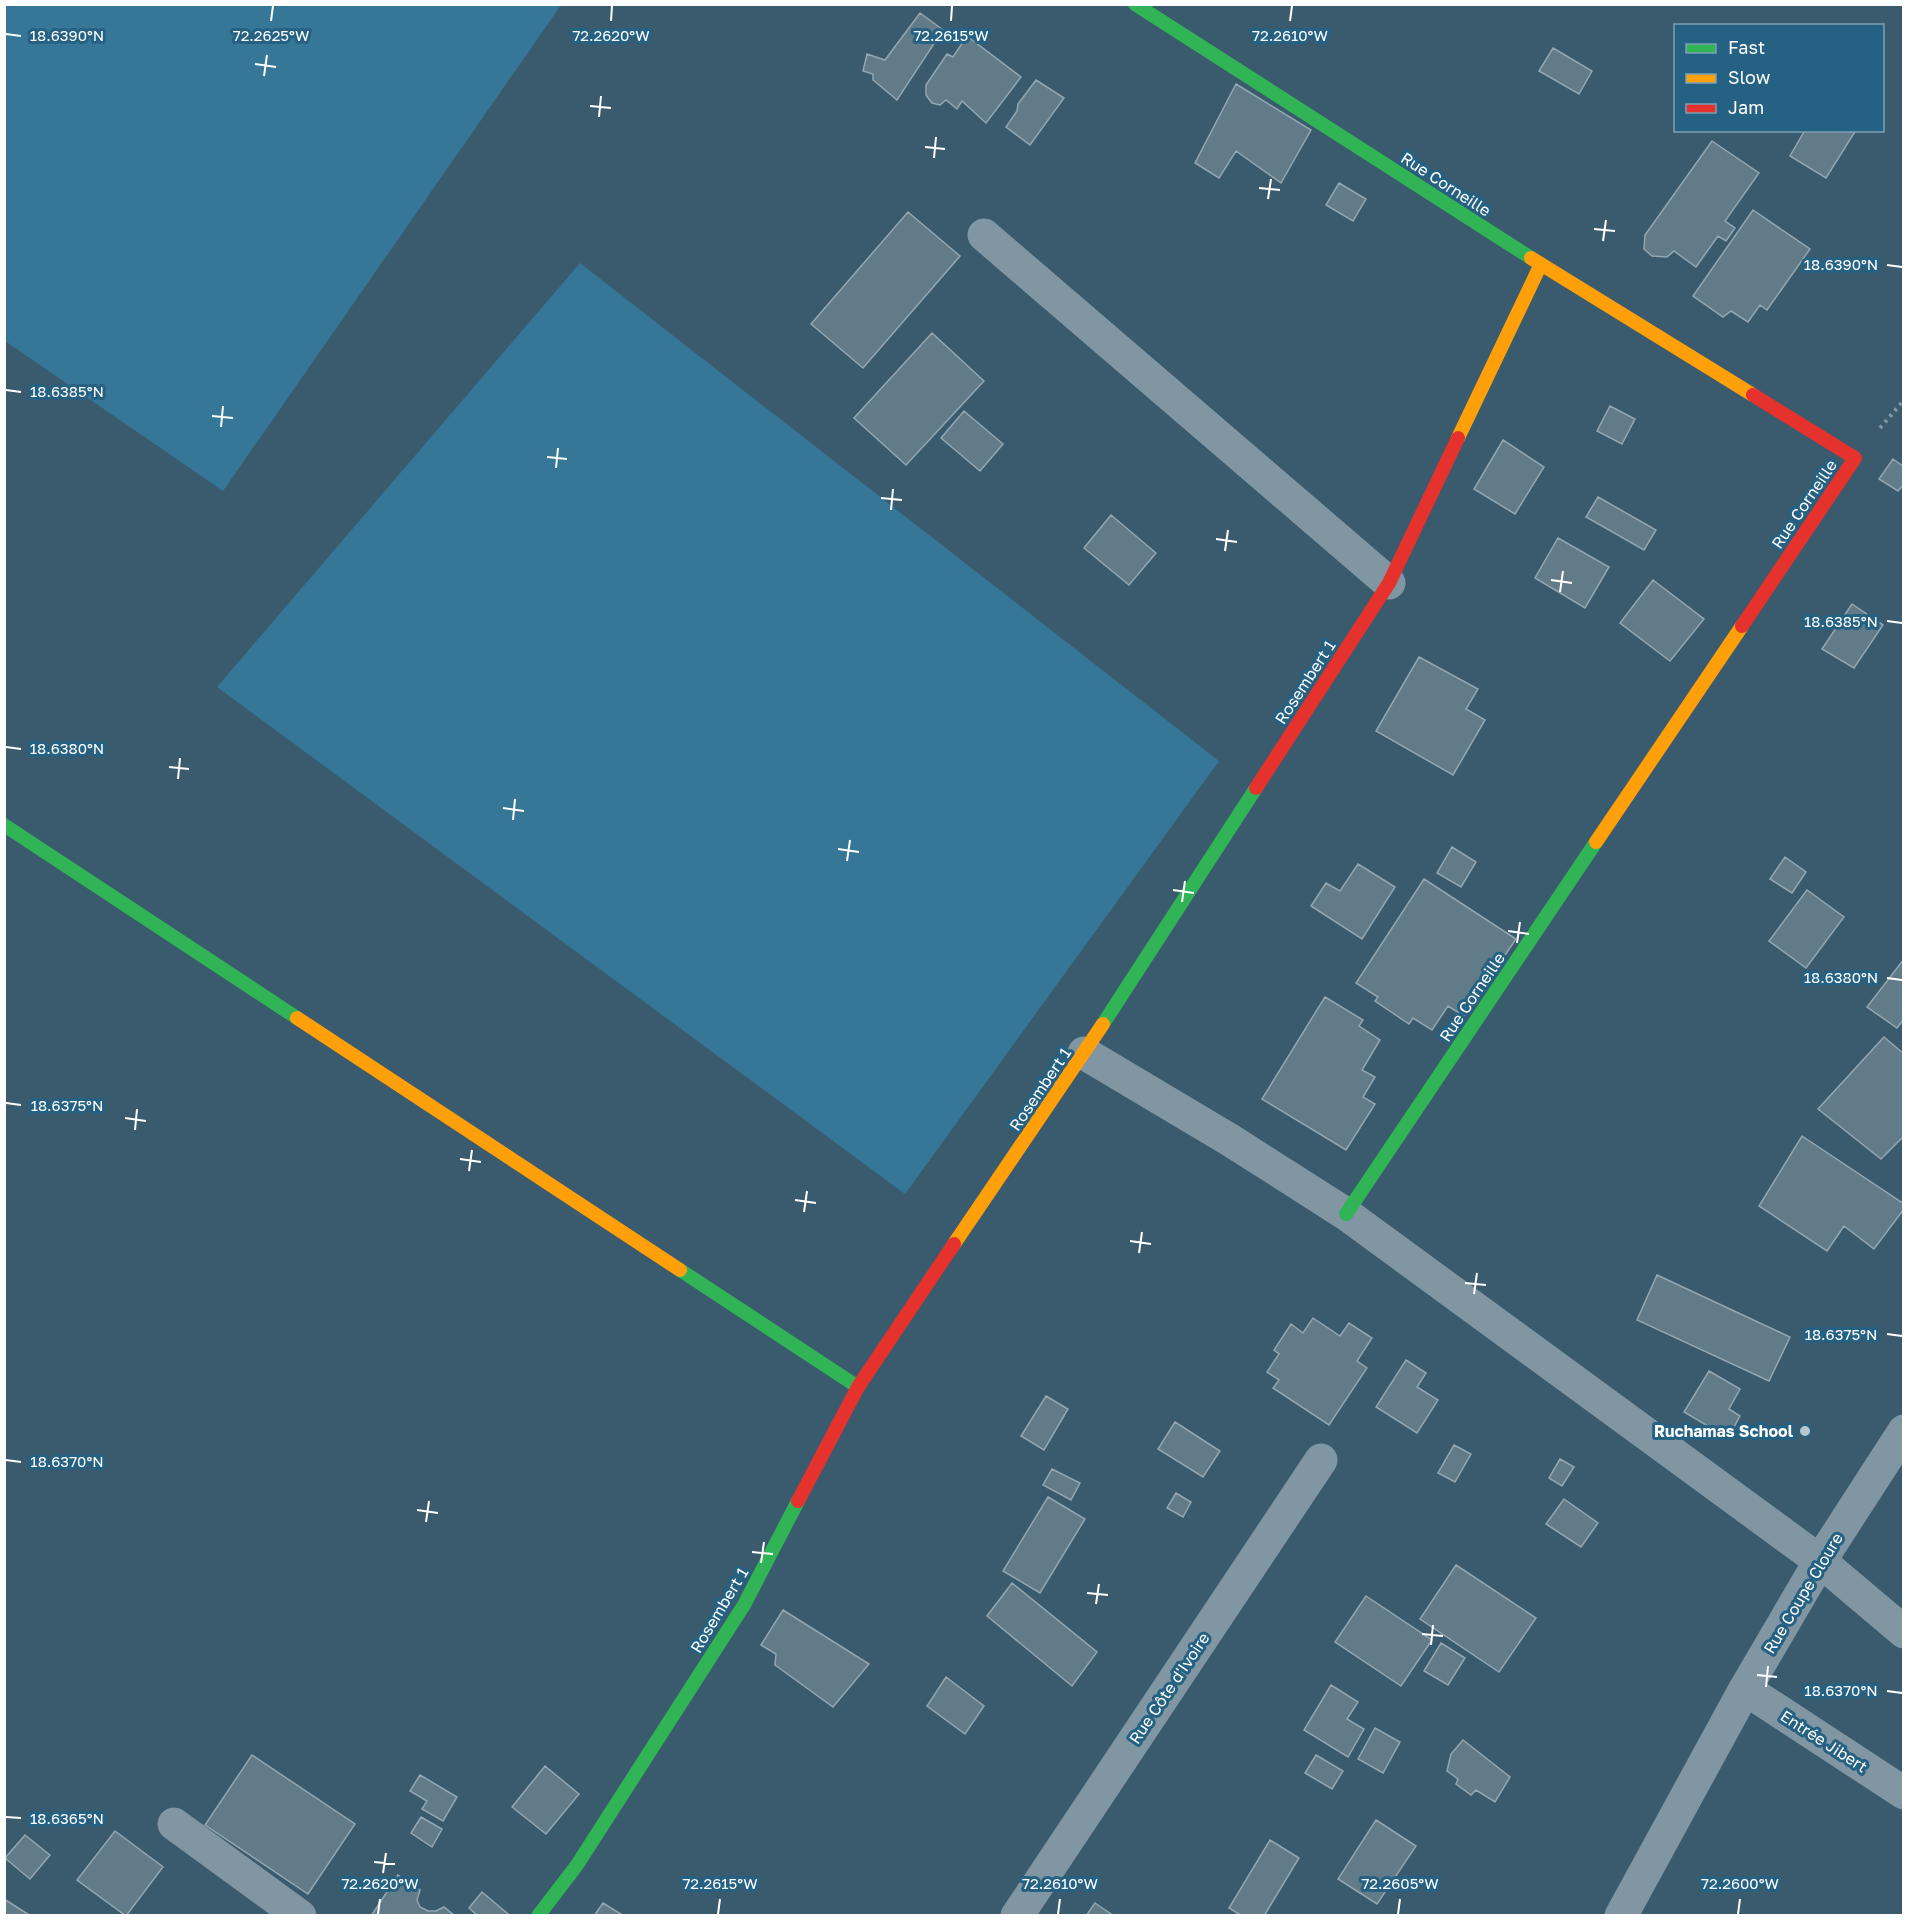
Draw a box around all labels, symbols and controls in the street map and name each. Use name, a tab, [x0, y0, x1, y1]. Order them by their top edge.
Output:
legend	[1674, 24, 1884, 132]
text: 18.6390°N	[30, 26, 104, 44]
text: 72.2625°W	[233, 26, 309, 44]
text: 72.2620°W	[572, 26, 650, 44]
text: 72.2615°W	[913, 26, 989, 44]
text: 72.2610°W	[1252, 26, 1328, 44]
text: Fast	[1728, 36, 1765, 58]
text: Slow	[1728, 66, 1771, 88]
text: Jam	[1728, 96, 1764, 118]
street label: Rue Corneille	[1397, 148, 1495, 220]
text: 18.6390°N	[1804, 255, 1878, 273]
text: 18.6385°N	[30, 382, 104, 400]
street label: Rue Corneille	[1767, 456, 1841, 552]
text: 18.6385°N	[1804, 612, 1878, 630]
street label: Rosembert 1	[1270, 636, 1340, 728]
text: 18.6380°N	[30, 739, 104, 757]
street label: Rue Corneille	[1435, 949, 1509, 1045]
text: 18.6380°N	[1804, 968, 1878, 986]
street label: Rosembert 1	[1005, 1043, 1075, 1134]
text: 18.6375°N	[31, 1096, 103, 1114]
text: 18.6375°N	[1805, 1325, 1877, 1343]
place label: Ruchamas School	[1654, 1421, 1794, 1441]
marker: Ruchamas School	[1798, 1424, 1812, 1438]
text: 18.6370°N	[30, 1452, 104, 1470]
street label: Rue Coupe Cloure	[1759, 1529, 1847, 1657]
street label: Rosembert 1	[686, 1563, 752, 1656]
street label: Rue Côte d'Ivoire	[1124, 1629, 1214, 1747]
text: 18.6370°N	[1804, 1681, 1878, 1699]
street label: Entrée Jibert	[1777, 1705, 1871, 1777]
text: 18.6365°N	[30, 1809, 104, 1827]
text: 72.2620°W	[341, 1874, 419, 1892]
text: 72.2615°W	[682, 1874, 758, 1892]
text: 72.2610°W	[1022, 1874, 1098, 1892]
text: 72.2605°W	[1361, 1874, 1439, 1892]
text: 72.2600°W	[1701, 1874, 1779, 1892]

